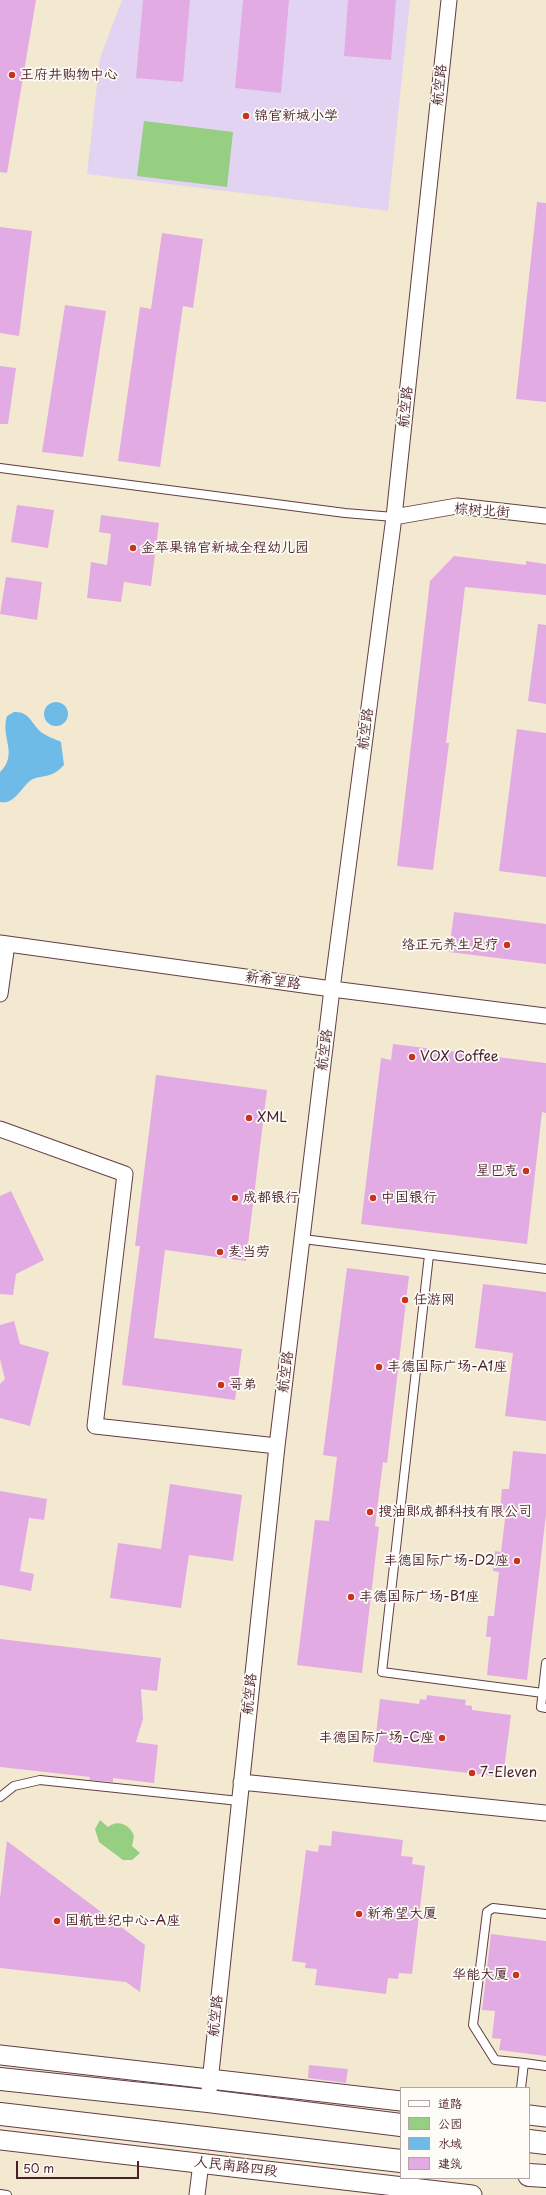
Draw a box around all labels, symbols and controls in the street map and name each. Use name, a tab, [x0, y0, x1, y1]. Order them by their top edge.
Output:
street label: 航空路	[429, 63, 451, 107]
place label: 王府井购物中心	[20, 67, 118, 83]
marker: 王府井购物中心	[7, 70, 17, 80]
place label: 锦官新城小学	[254, 108, 338, 124]
marker: 锦官新城小学	[241, 111, 251, 121]
street label: 航空路	[395, 385, 417, 429]
street label: 棕树北街	[453, 501, 511, 521]
place label: 金苹果锦官新城全程幼儿园	[141, 540, 309, 556]
marker: 金苹果锦官新城全程幼儿园	[128, 543, 138, 553]
street label: 航空路	[355, 707, 377, 751]
place label: 络正元养生足疗	[401, 937, 499, 953]
marker: 络正元养生足疗	[502, 940, 512, 950]
street label: 新希望路	[244, 969, 302, 993]
street label: 航空路	[314, 1028, 336, 1072]
place label: VOX Coffee	[420, 1049, 499, 1065]
marker: VOX Coffee	[407, 1052, 417, 1062]
place label: XML	[257, 1110, 287, 1126]
marker: XML	[244, 1113, 254, 1123]
place label: 星巴克	[476, 1163, 518, 1179]
marker: 星巴克	[521, 1166, 531, 1176]
place label: 成都银行	[243, 1190, 299, 1206]
place label: 中国银行	[381, 1190, 437, 1206]
marker: 成都银行	[230, 1193, 240, 1203]
marker: 中国银行	[368, 1193, 378, 1203]
place label: 麦当劳	[228, 1244, 270, 1260]
marker: 麦当劳	[215, 1247, 225, 1257]
place label: 任游网	[413, 1292, 455, 1308]
marker: 任游网	[400, 1295, 410, 1305]
street label: 航空路	[275, 1350, 297, 1394]
place label: 丰德国际广场-A1座	[387, 1359, 507, 1375]
marker: 丰德国际广场-A1座	[374, 1362, 384, 1372]
place label: 哥弟	[229, 1377, 257, 1393]
marker: 哥弟	[216, 1380, 226, 1390]
place label: 搜油郎成都科技有限公司	[378, 1504, 532, 1520]
marker: 搜油郎成都科技有限公司	[365, 1507, 375, 1517]
place label: 丰德国际广场-D2座	[384, 1553, 509, 1569]
marker: 丰德国际广场-D2座	[512, 1556, 522, 1566]
place label: 丰德国际广场-B1座	[359, 1589, 479, 1605]
marker: 丰德国际广场-B1座	[346, 1592, 356, 1602]
street label: 航空路	[239, 1672, 261, 1716]
place label: 丰德国际广场-C座	[318, 1730, 434, 1746]
marker: 丰德国际广场-C座	[437, 1733, 447, 1743]
place label: 7-Eleven	[480, 1765, 537, 1781]
marker: 7-Eleven	[467, 1768, 477, 1778]
place label: 新希望大厦	[367, 1906, 437, 1922]
marker: 新希望大厦	[354, 1909, 364, 1919]
place label: 国航世纪中心-A座	[65, 1913, 180, 1929]
marker: 国航世纪中心-A座	[52, 1916, 62, 1926]
place label: 华能大厦	[452, 1967, 508, 1983]
marker: 华能大厦	[511, 1970, 521, 1980]
street label: 航空路	[205, 1994, 227, 2038]
legend	[400, 2087, 530, 2179]
text: 道路	[438, 2094, 462, 2112]
text: 公园	[438, 2114, 462, 2132]
text: 水域	[438, 2134, 462, 2152]
scale bar	[18, 2153, 141, 2179]
street label: 人民南路四段	[193, 2154, 279, 2180]
text: 建筑	[438, 2154, 462, 2172]
text: 50 m	[23, 2159, 54, 2177]

